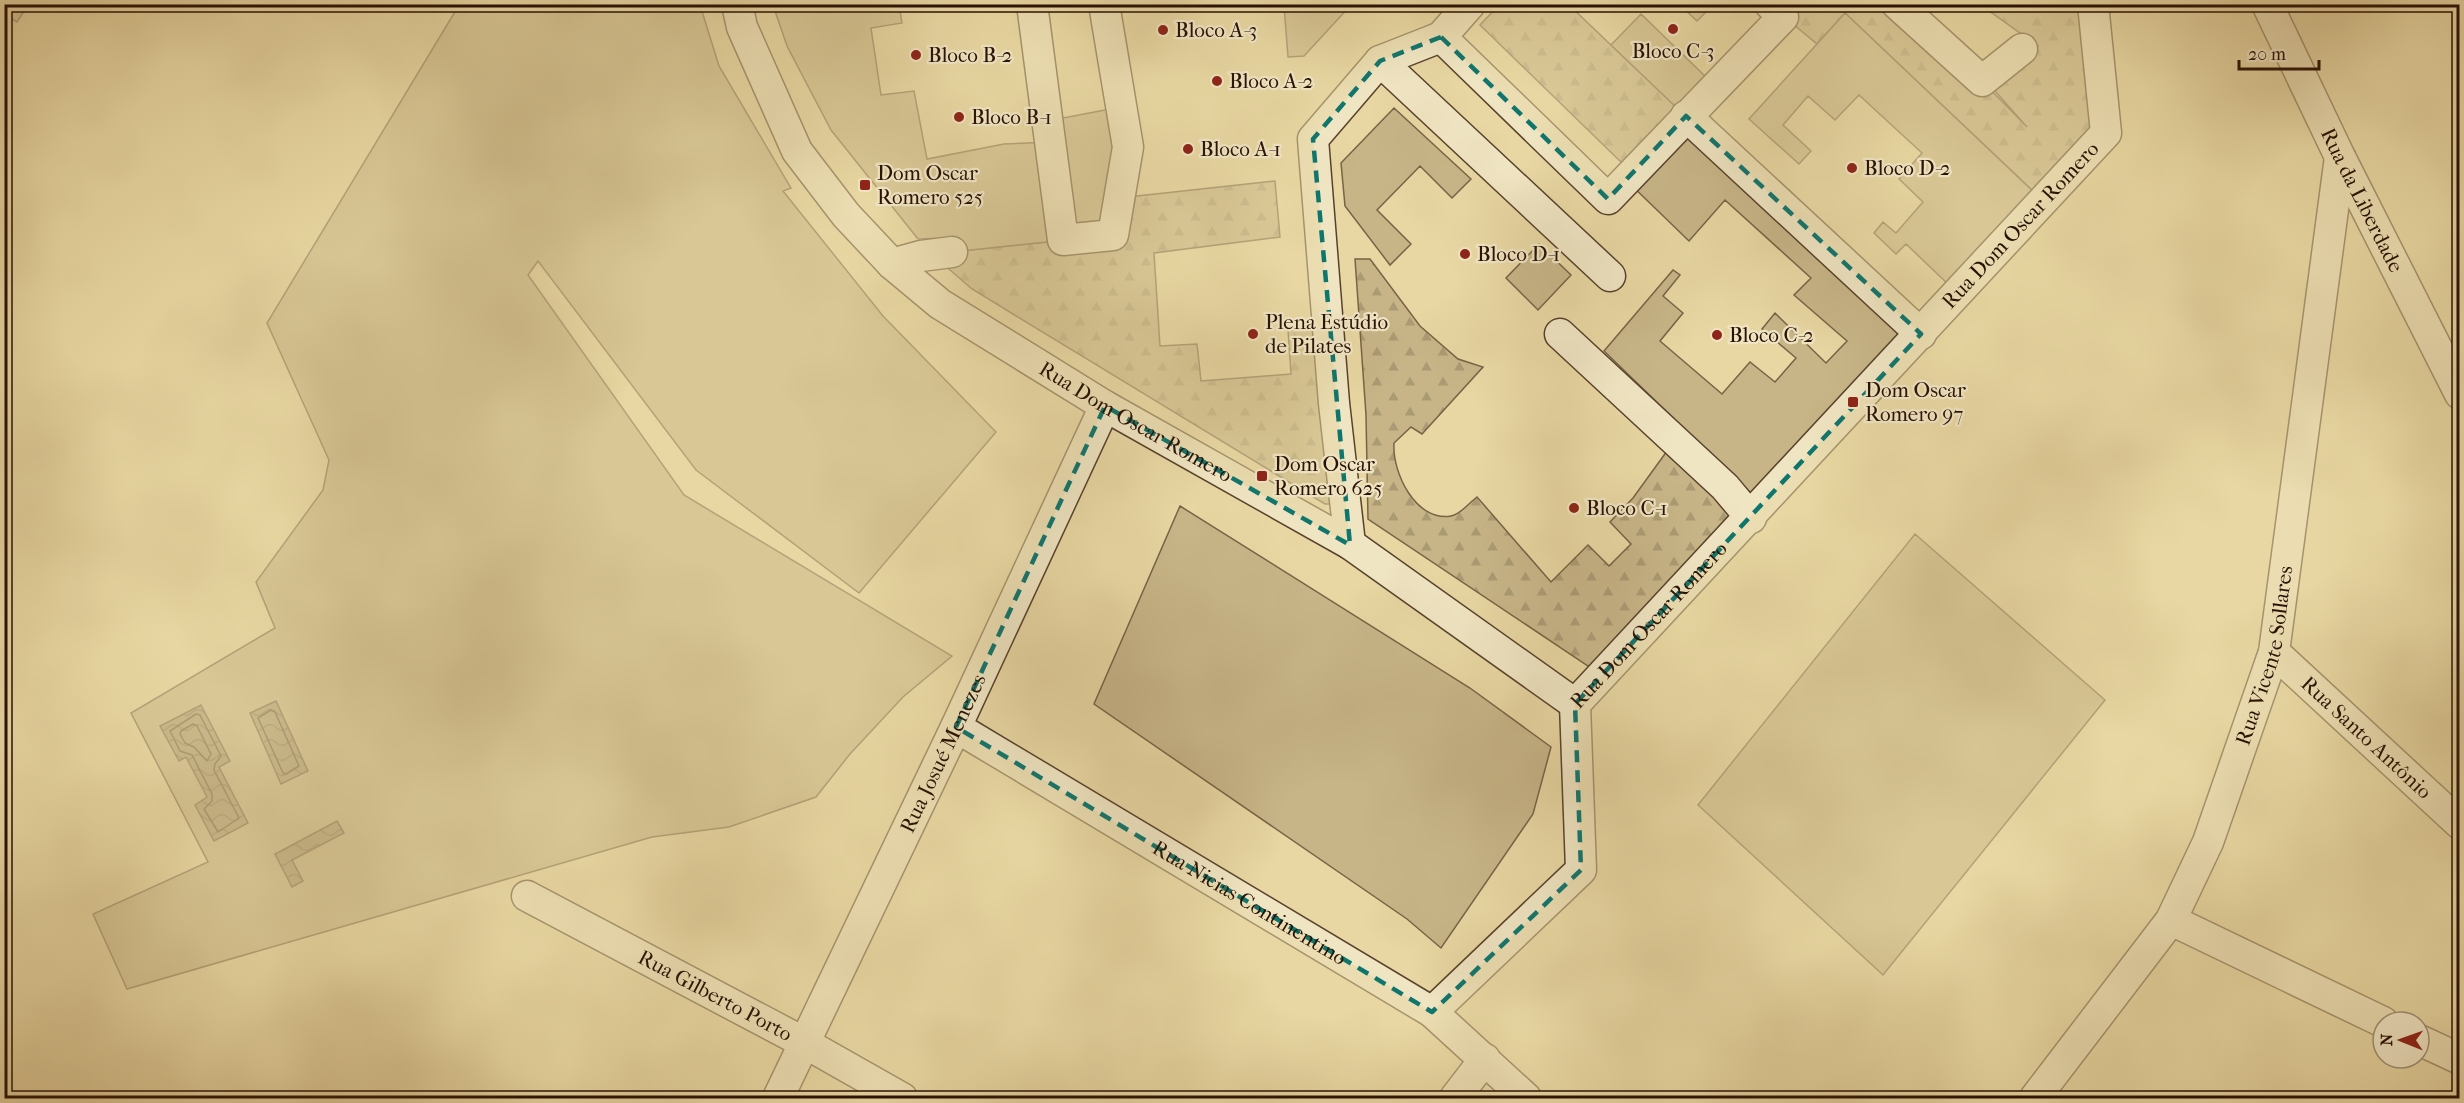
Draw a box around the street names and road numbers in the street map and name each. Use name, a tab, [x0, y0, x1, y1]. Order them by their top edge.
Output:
street label: Rua da Liberdade	[2316, 124, 2408, 276]
street label: Rua Dom Oscar Romero	[1937, 137, 2104, 314]
street label: Rua Dom Oscar Romero	[1035, 356, 1236, 487]
street label: Rua Dom Oscar Romero	[1565, 536, 1732, 713]
street label: Rua Vicente Sollares	[2231, 564, 2297, 748]
street label: Rua Josué Menezes	[895, 670, 991, 837]
street label: Rua Santo Antônio	[2296, 671, 2437, 804]
street label: Rua Nicias Continentino	[1148, 835, 1351, 970]
street label: Rua Gilberto Porto	[634, 945, 796, 1046]

